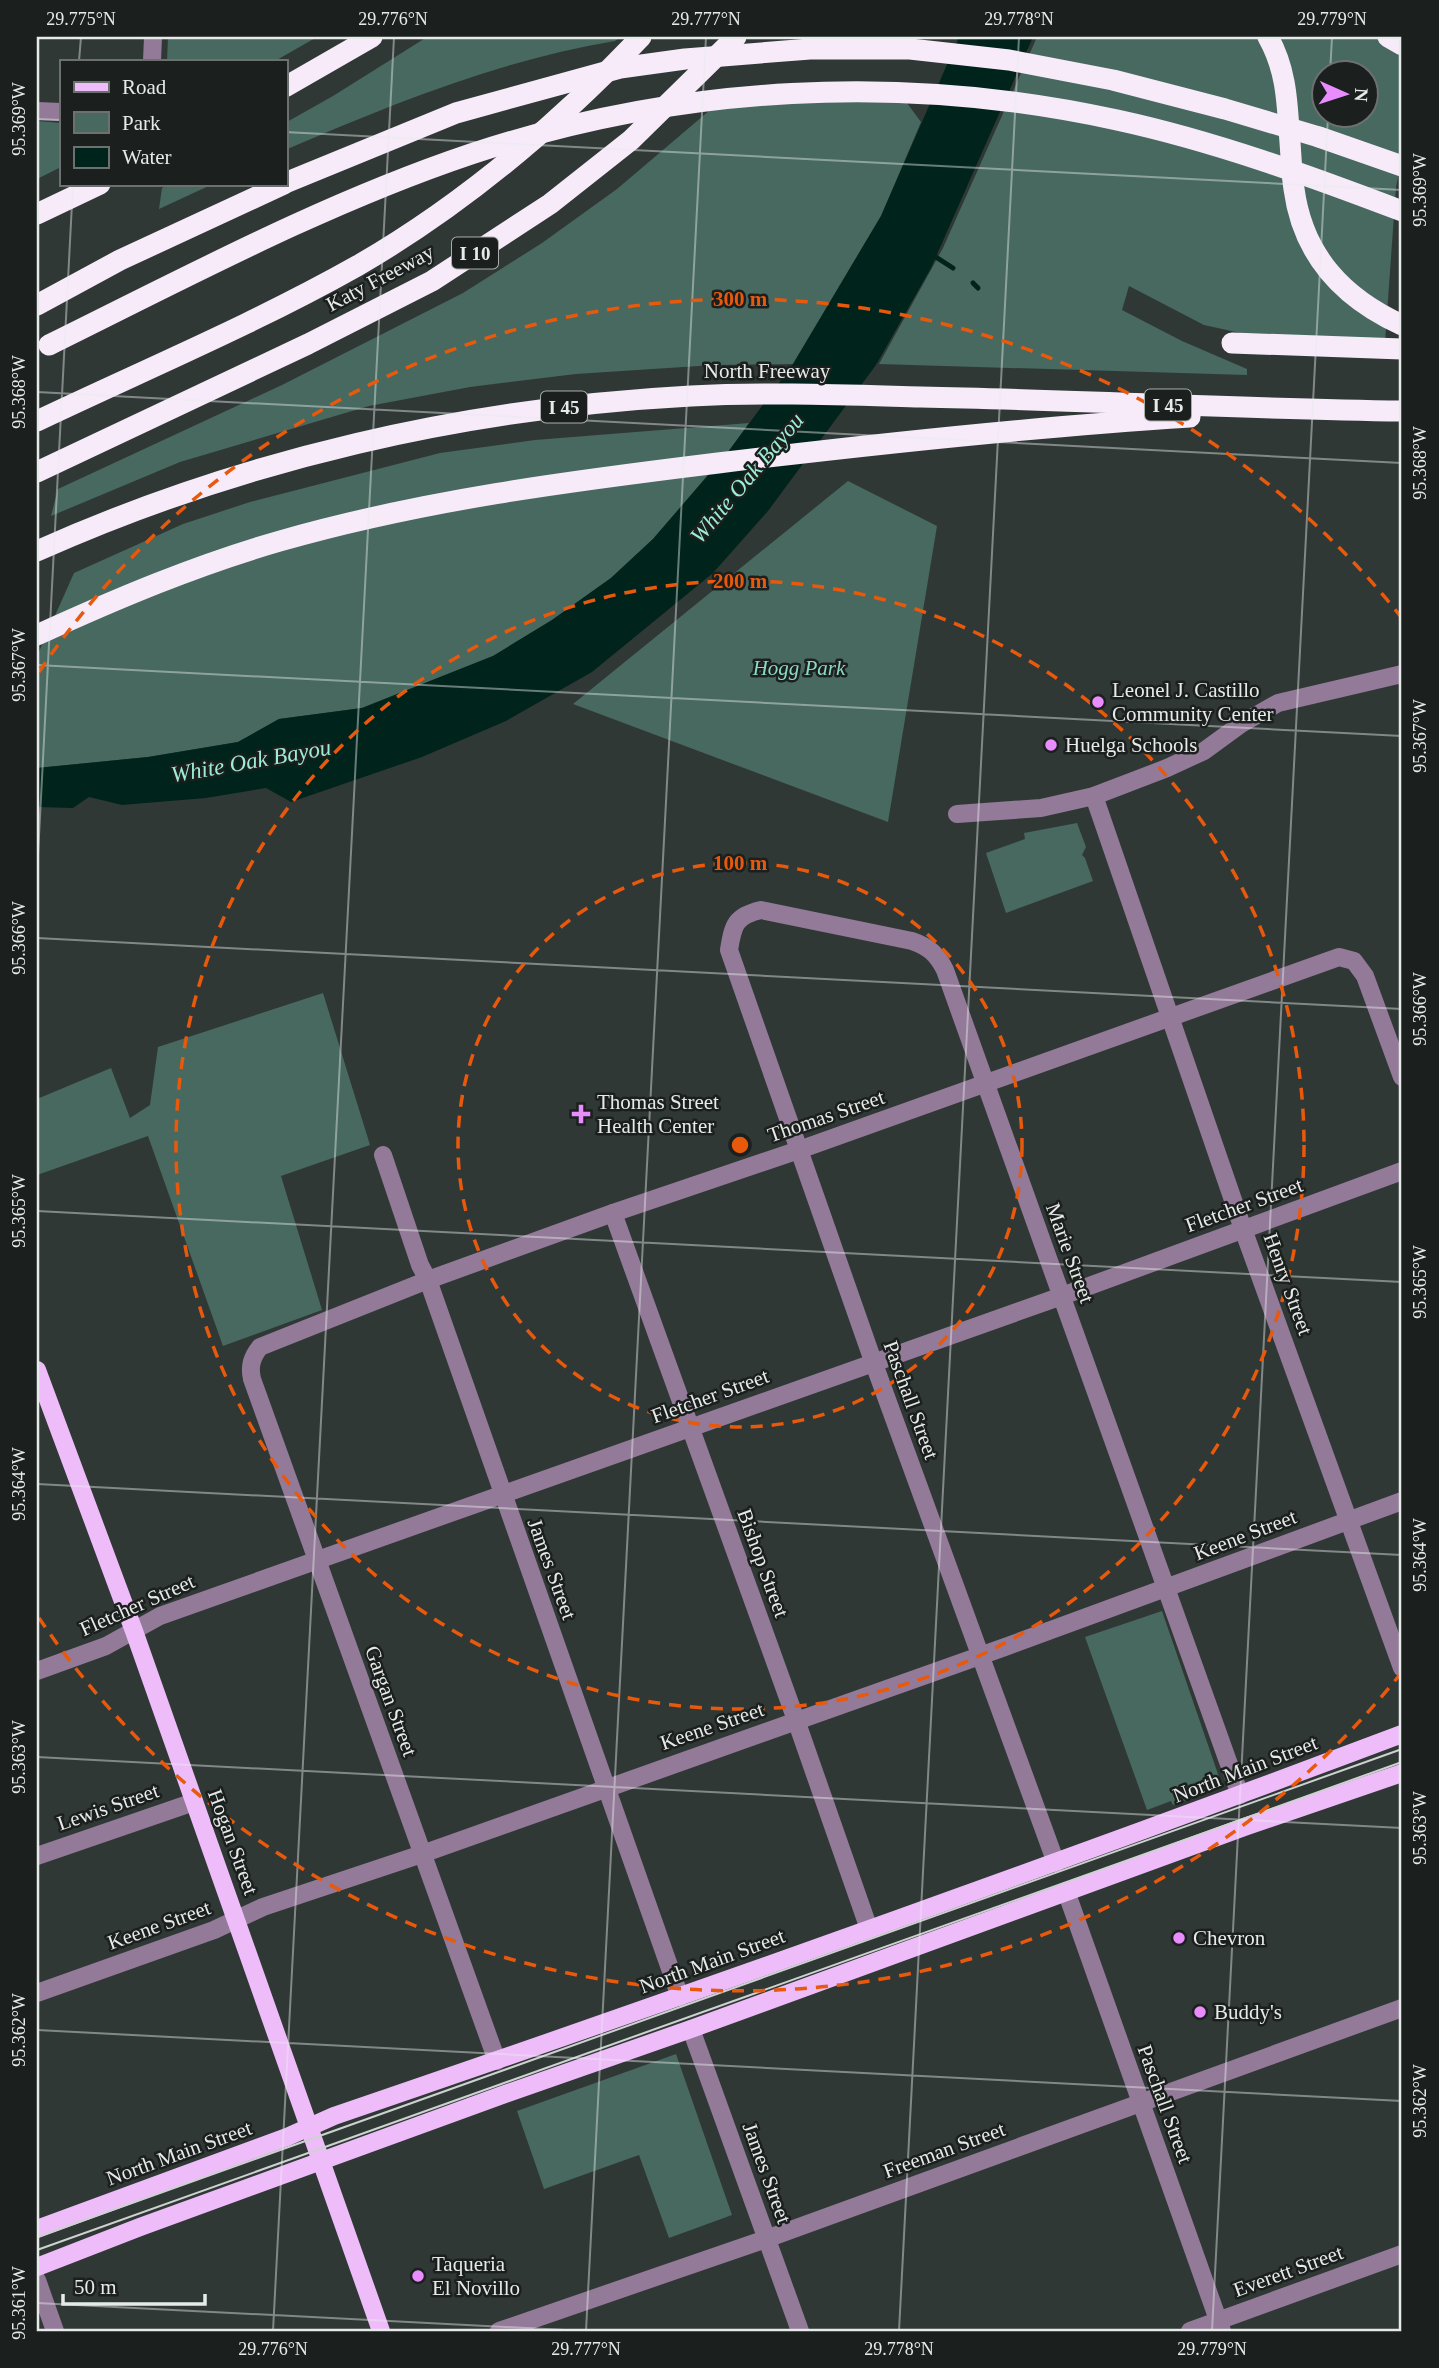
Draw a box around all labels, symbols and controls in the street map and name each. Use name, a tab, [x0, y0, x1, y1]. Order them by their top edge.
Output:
text: 29.775°N	[46, 9, 116, 29]
text: 29.776°N	[358, 9, 428, 29]
text: 29.777°N	[671, 9, 741, 29]
text: 29.778°N	[984, 9, 1054, 29]
text: 29.779°N	[1297, 9, 1367, 29]
legend	[60, 60, 287, 186]
north arrow	[1310, 60, 1380, 130]
text: Road	[122, 75, 167, 99]
text: 95.369°W	[9, 82, 29, 156]
text: N	[1351, 87, 1372, 103]
text: Park	[122, 111, 161, 135]
text: Water	[122, 145, 172, 169]
text: 95.369°W	[1410, 153, 1430, 227]
road number: I 10	[452, 238, 498, 268]
street label: Katy Freeway	[322, 239, 438, 316]
text: 300 m	[713, 287, 768, 311]
text: 95.368°W	[9, 355, 29, 429]
street label: North Freeway	[704, 359, 831, 383]
road number: I 45	[1145, 390, 1191, 420]
road number: I 45	[541, 392, 587, 422]
water label: White Oak Bayou	[685, 408, 809, 548]
text: 95.368°W	[1410, 426, 1430, 500]
text: 200 m	[713, 569, 768, 593]
text: 95.367°W	[9, 628, 29, 702]
park label: Hogg Park	[752, 656, 846, 680]
place label: Leonel J. Castillo Community Center	[1112, 678, 1274, 726]
marker: Leonel J. Castillo Community Center	[1090, 694, 1106, 710]
text: 95.367°W	[1410, 699, 1430, 773]
place label: Huelga Schools	[1065, 733, 1197, 757]
water label: White Oak Bayou	[169, 735, 333, 787]
marker: Huelga Schools	[1043, 737, 1059, 753]
text: 100 m	[713, 851, 768, 875]
text: 95.366°W	[9, 901, 29, 975]
text: 95.366°W	[1410, 972, 1430, 1046]
street label: Thomas Street	[764, 1085, 888, 1147]
place label: Thomas Street Health Center	[597, 1090, 719, 1138]
marker: Thomas Street Health Center	[571, 1104, 591, 1124]
centre of rings	[728, 1133, 752, 1157]
street label: Fletcher Street	[1182, 1173, 1306, 1237]
text: 95.365°W	[9, 1174, 29, 1248]
street label: Marie Street	[1041, 1200, 1099, 1306]
street label: Henry Street	[1258, 1230, 1318, 1338]
text: 95.365°W	[1410, 1245, 1430, 1319]
street label: Paschall Street	[878, 1338, 944, 1463]
street label: Fletcher Street	[648, 1364, 772, 1428]
text: 95.364°W	[9, 1447, 29, 1521]
street label: Keene Street	[1190, 1504, 1300, 1566]
street label: Bishop Street	[732, 1505, 794, 1621]
street label: James Street	[523, 1515, 581, 1623]
text: 95.364°W	[1410, 1518, 1430, 1592]
street label: Fletcher Street	[76, 1569, 198, 1641]
street label: Gargan Street	[360, 1643, 422, 1760]
street label: Keene Street	[657, 1697, 767, 1755]
text: 95.363°W	[9, 1720, 29, 1794]
street label: North Main Street	[1169, 1730, 1321, 1808]
street label: Lewis Street	[54, 1778, 162, 1836]
street label: Hogan Street	[203, 1786, 263, 1898]
text: 95.363°W	[1410, 1791, 1430, 1865]
street label: Keene Street	[104, 1895, 214, 1955]
street label: North Main Street	[636, 1924, 788, 1998]
place label: Chevron	[1193, 1926, 1266, 1950]
marker: Chevron	[1171, 1930, 1187, 1946]
text: 95.362°W	[9, 1993, 29, 2067]
place label: Buddy's	[1214, 2000, 1282, 2024]
marker: Buddy's	[1192, 2004, 1208, 2020]
street label: Paschall Street	[1132, 2042, 1198, 2167]
text: 95.362°W	[1410, 2064, 1430, 2138]
street label: North Main Street	[103, 2116, 255, 2190]
street label: Freeman Street	[880, 2117, 1008, 2183]
street label: James Street	[738, 2119, 796, 2227]
street label: Everett Street	[1230, 2240, 1346, 2302]
place label: Taqueria El Novillo	[432, 2252, 520, 2300]
scale bar	[63, 2263, 205, 2307]
text: 95.361°W	[9, 2266, 29, 2340]
marker: Taqueria El Novillo	[410, 2268, 426, 2284]
text: 50 m	[74, 2275, 117, 2299]
text: 29.776°N	[238, 2339, 308, 2359]
text: 29.777°N	[551, 2339, 621, 2359]
text: 29.778°N	[864, 2339, 934, 2359]
text: 29.779°N	[1177, 2339, 1247, 2359]

